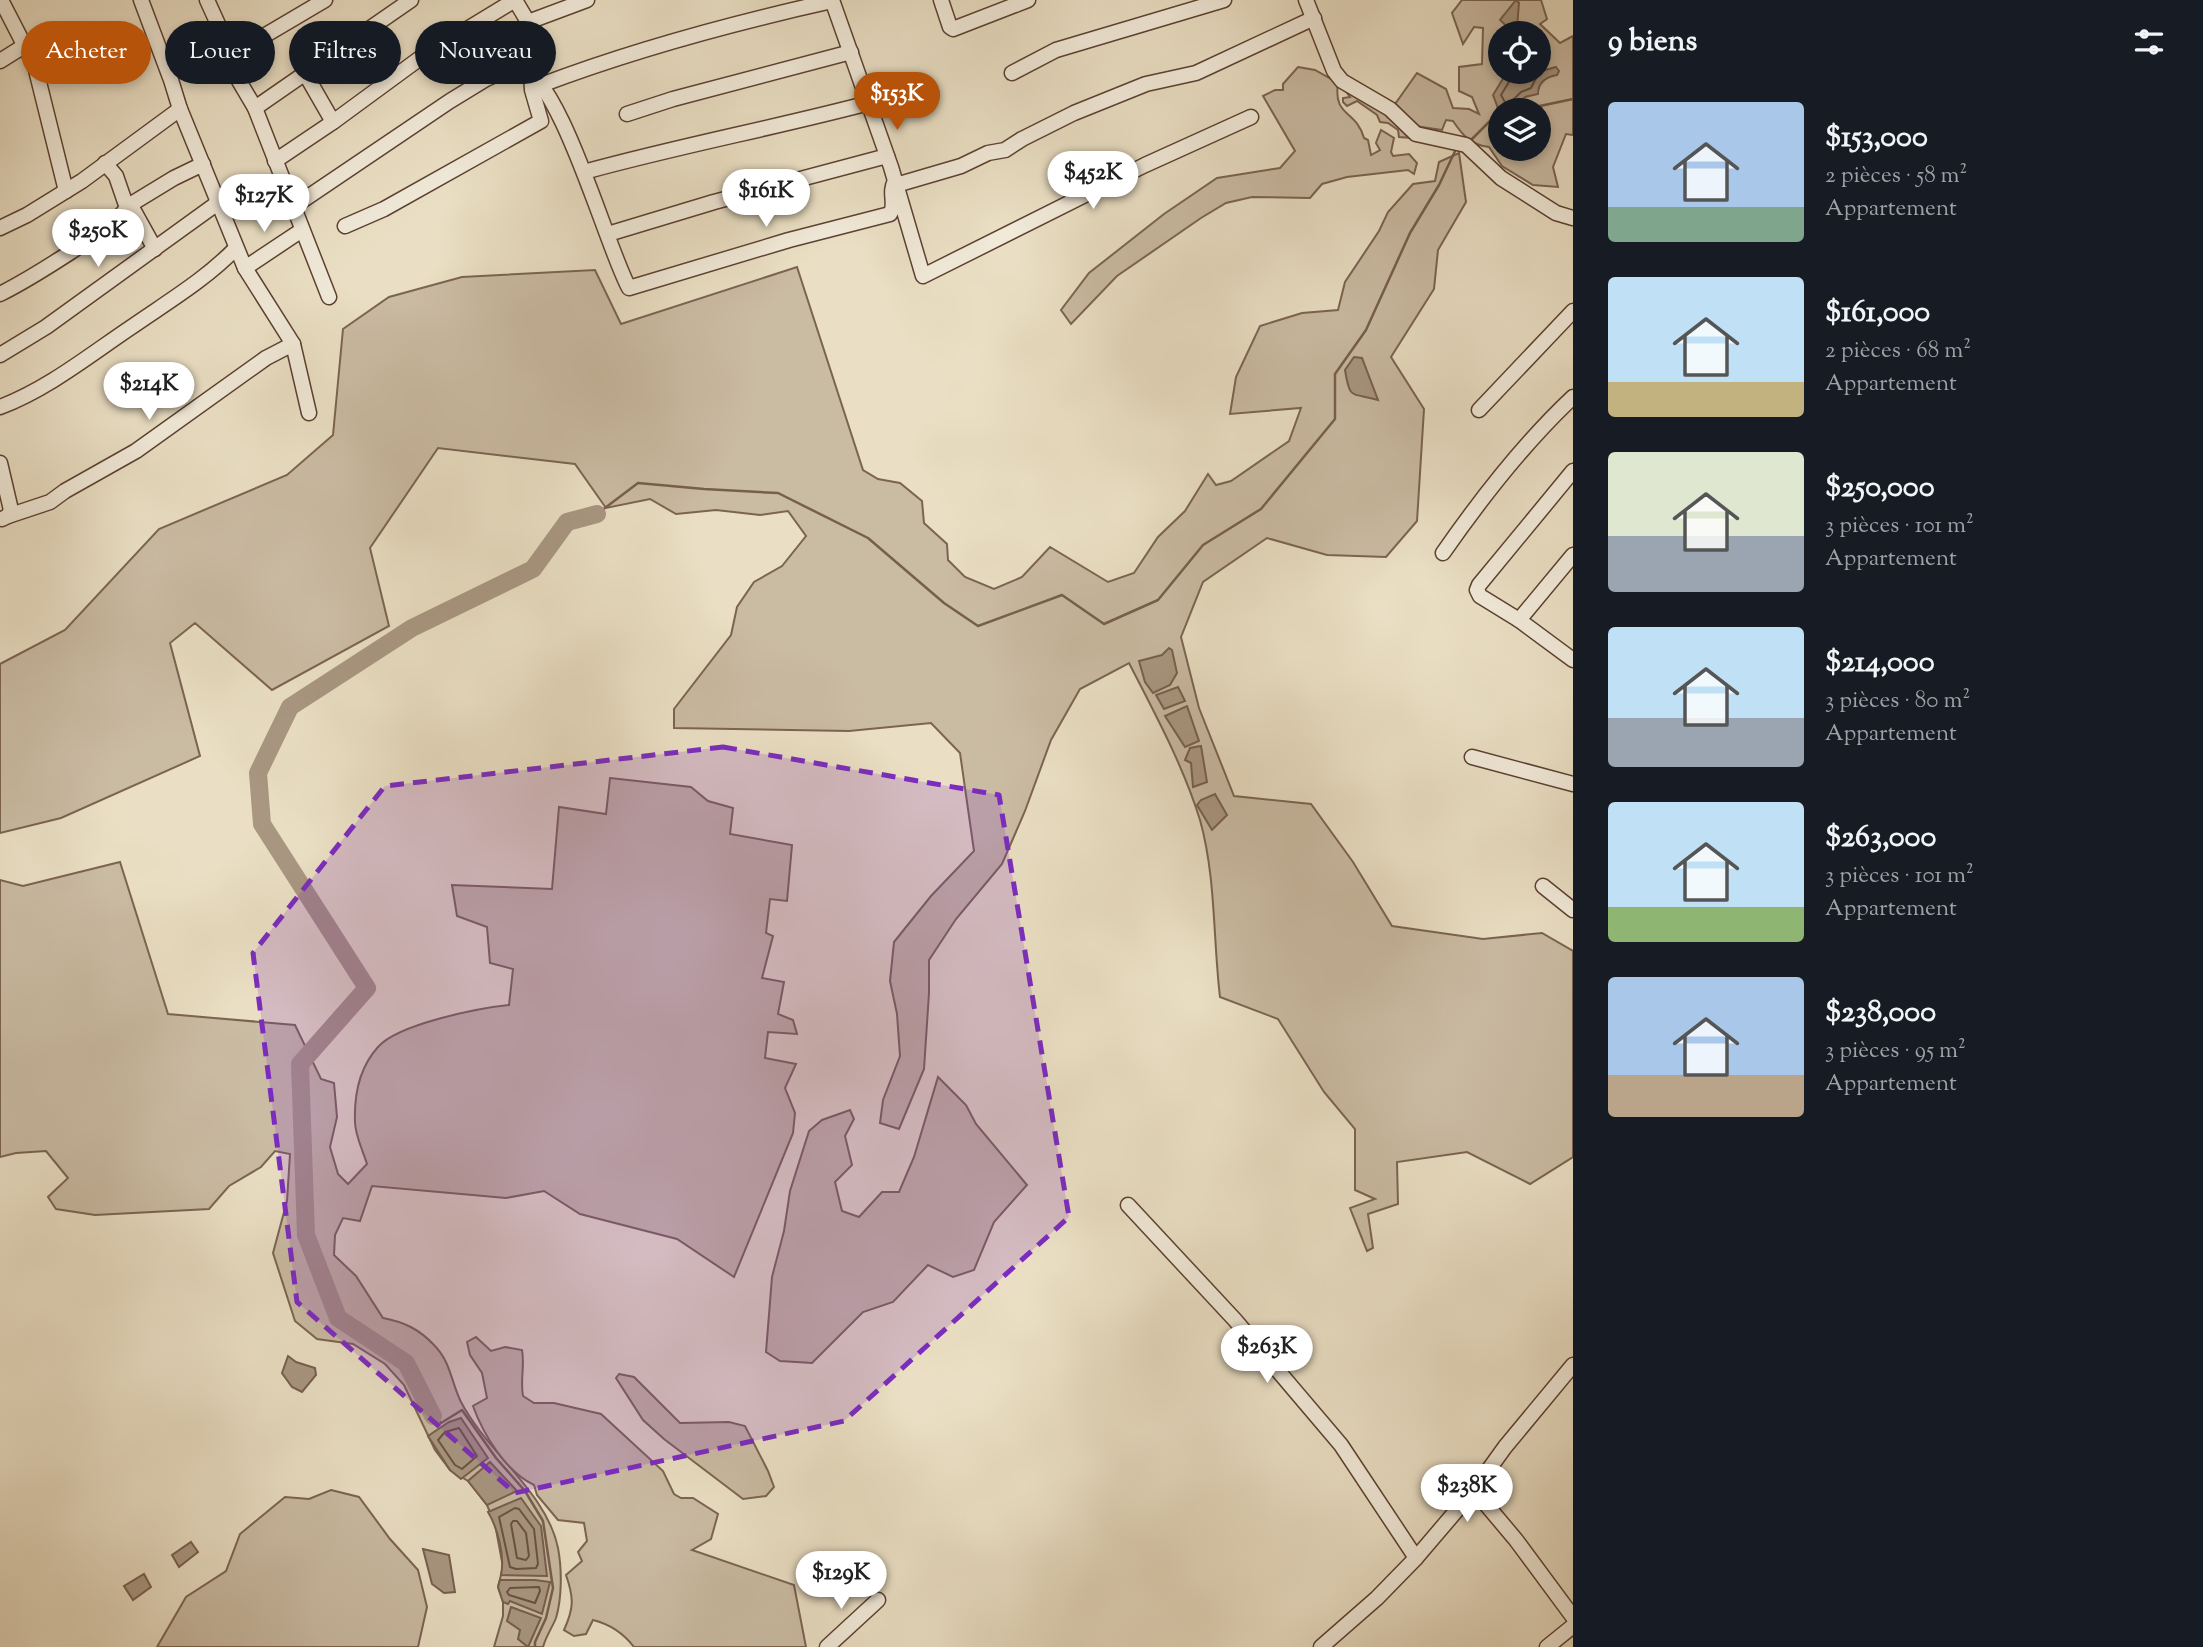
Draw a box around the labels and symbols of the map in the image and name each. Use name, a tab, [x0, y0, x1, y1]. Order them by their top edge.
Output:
pin: $153K	[848, 72, 946, 132]
pin: $452K	[1044, 152, 1142, 211]
pin: $161K	[717, 170, 815, 229]
pin: $127K	[215, 174, 313, 234]
pin: $250K	[49, 210, 147, 269]
pin: $214K	[100, 362, 198, 422]
pin: $263K	[1218, 1326, 1316, 1385]
pin: $238K	[1418, 1464, 1516, 1524]
pin: $129K	[792, 1552, 890, 1611]

